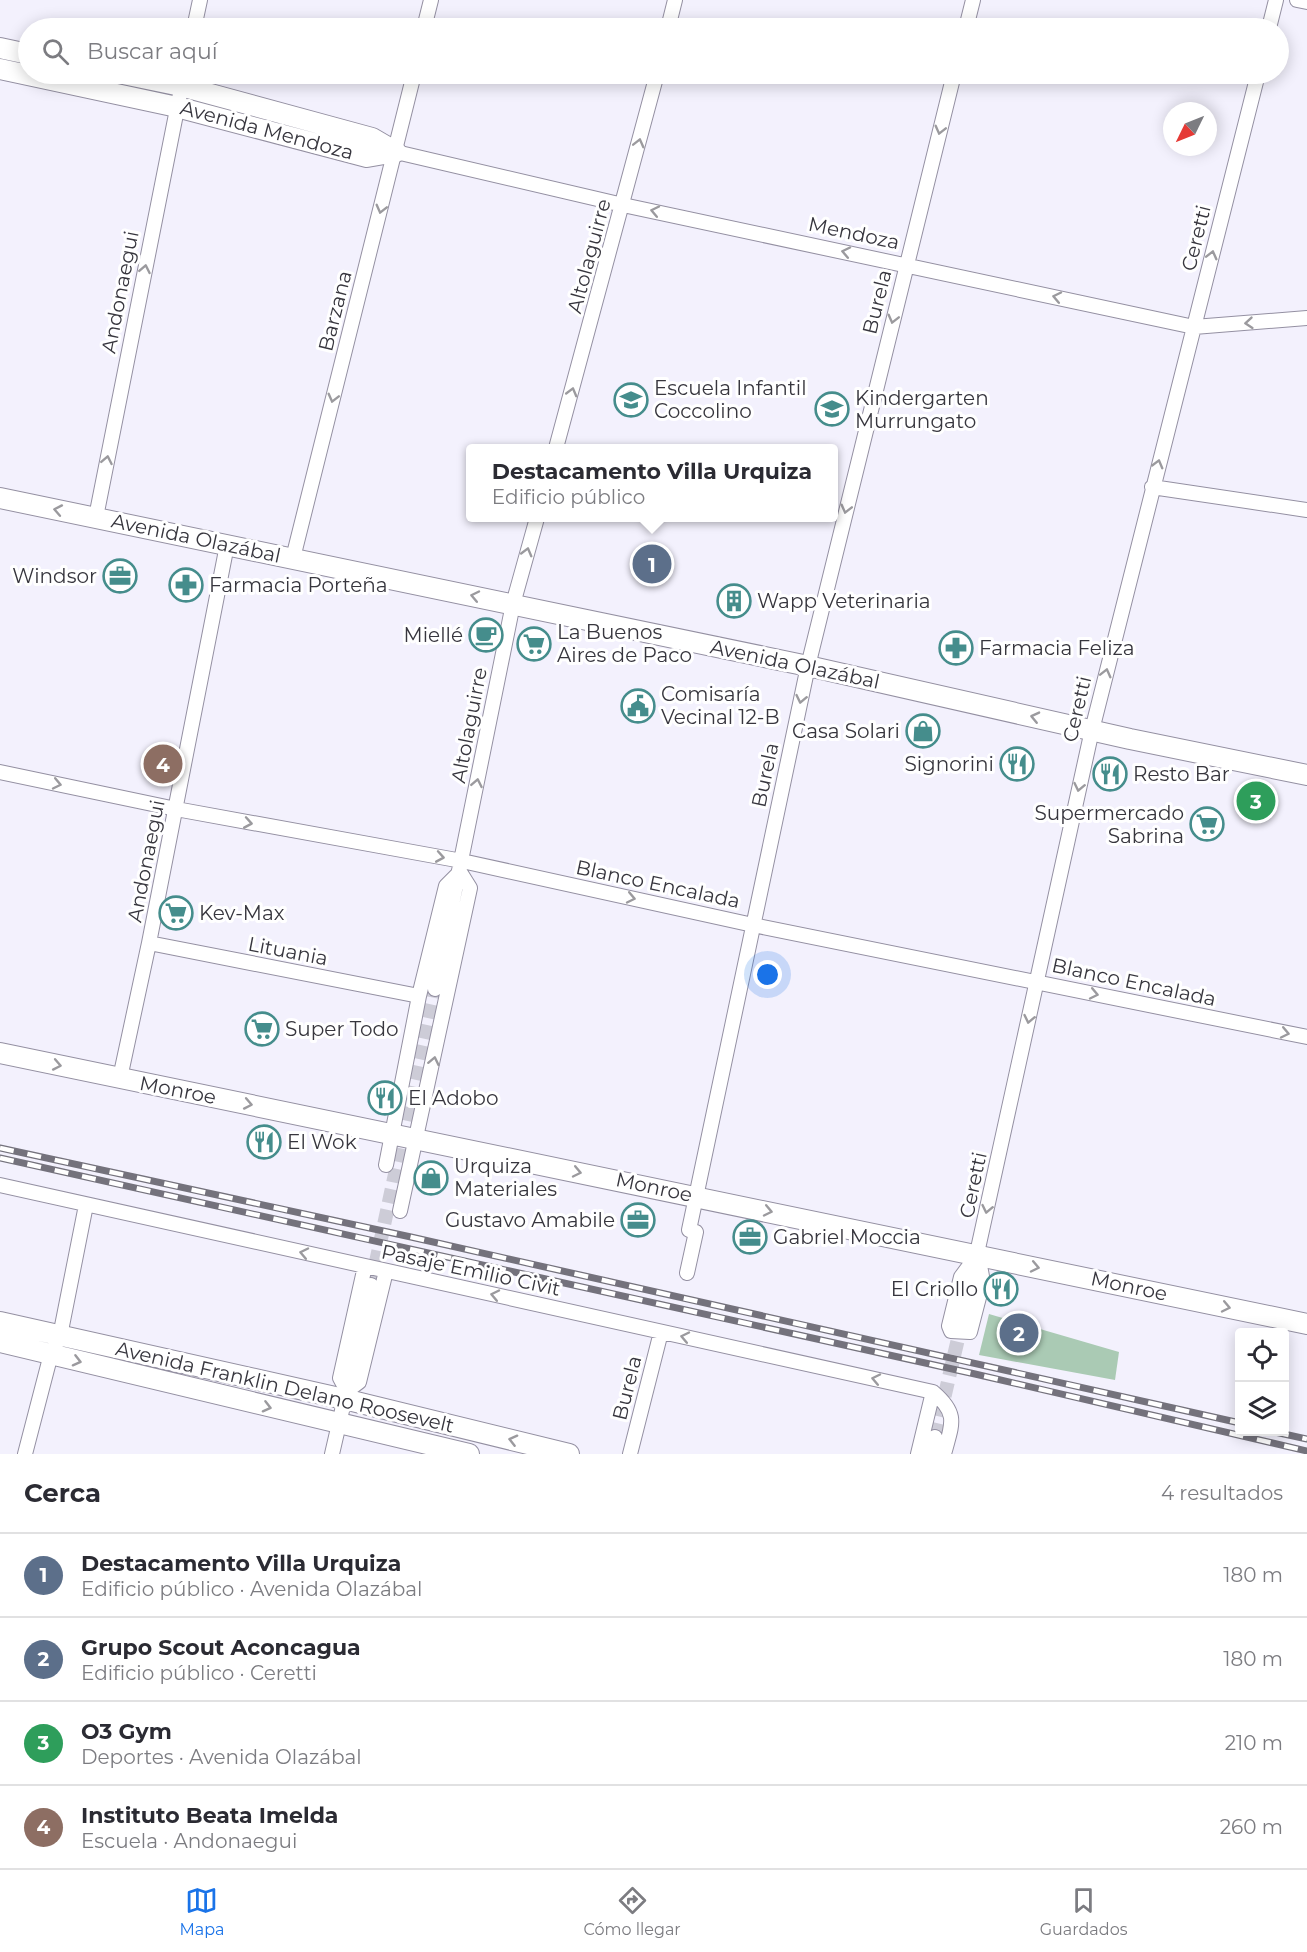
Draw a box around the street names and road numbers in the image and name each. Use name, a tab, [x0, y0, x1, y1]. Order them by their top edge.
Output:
street label: Avenida Mendoza	[178, 95, 356, 165]
street label: Altolaguirre	[562, 196, 616, 316]
street label: Ceretti	[1176, 203, 1216, 273]
street label: Mendoza	[806, 212, 902, 254]
street label: Andonaegui	[96, 229, 144, 355]
street label: Burela	[857, 267, 897, 337]
street label: Barzana	[313, 268, 357, 354]
street label: Avenida Olazábal	[109, 508, 283, 568]
street label: Avenida Olazábal	[708, 634, 882, 694]
street label: Altolaguirre	[446, 665, 492, 785]
street label: Ceretti	[1058, 674, 1096, 744]
street label: Burela	[746, 740, 784, 810]
street label: Andonaegui	[122, 798, 170, 924]
street label: Blanco Encalada	[574, 855, 742, 913]
street label: Lituania	[246, 931, 330, 971]
street label: Blanco Encalada	[1050, 953, 1218, 1011]
street label: Monroe	[138, 1071, 218, 1109]
street label: Ceretti	[954, 1150, 992, 1220]
street label: Monroe	[614, 1167, 694, 1207]
street label: Pasaje Emilio Civit	[379, 1239, 563, 1301]
street label: Monroe	[1089, 1266, 1169, 1306]
street label: Avenida Franklin Delano Roosevelt	[113, 1336, 457, 1438]
street label: Burela	[607, 1353, 647, 1423]

